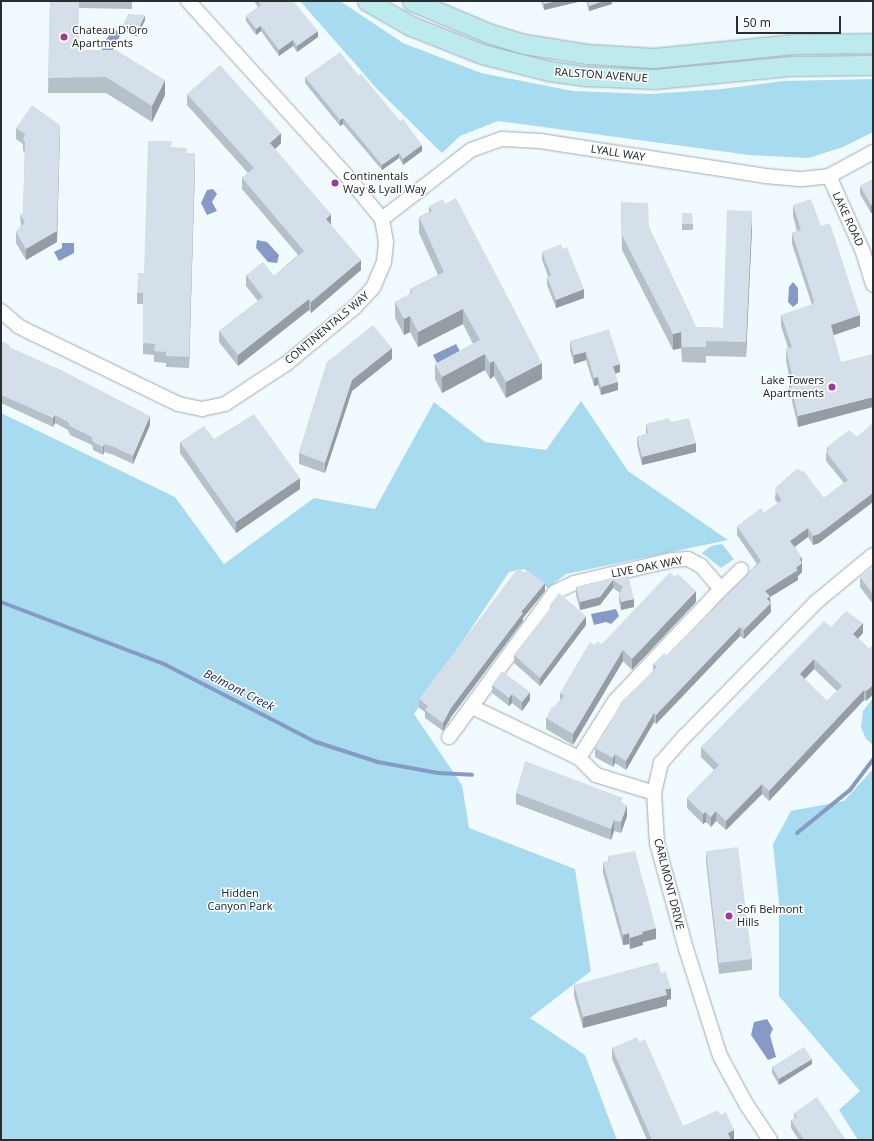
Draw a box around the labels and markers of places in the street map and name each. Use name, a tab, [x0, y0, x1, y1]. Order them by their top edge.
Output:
place label: Chateau D'Oro Apartments	[72, 24, 148, 50]
marker: Chateau D'Oro Apartments	[59, 32, 69, 42]
place label: Continentals Way & Lyall Way	[343, 170, 426, 196]
marker: Continentals Way & Lyall Way	[330, 178, 340, 188]
place label: Lake Towers Apartments	[761, 374, 824, 400]
marker: Lake Towers Apartments	[827, 382, 837, 392]
place label: Sofi Belmont Hills	[737, 903, 803, 929]
marker: Sofi Belmont Hills	[724, 911, 734, 921]

